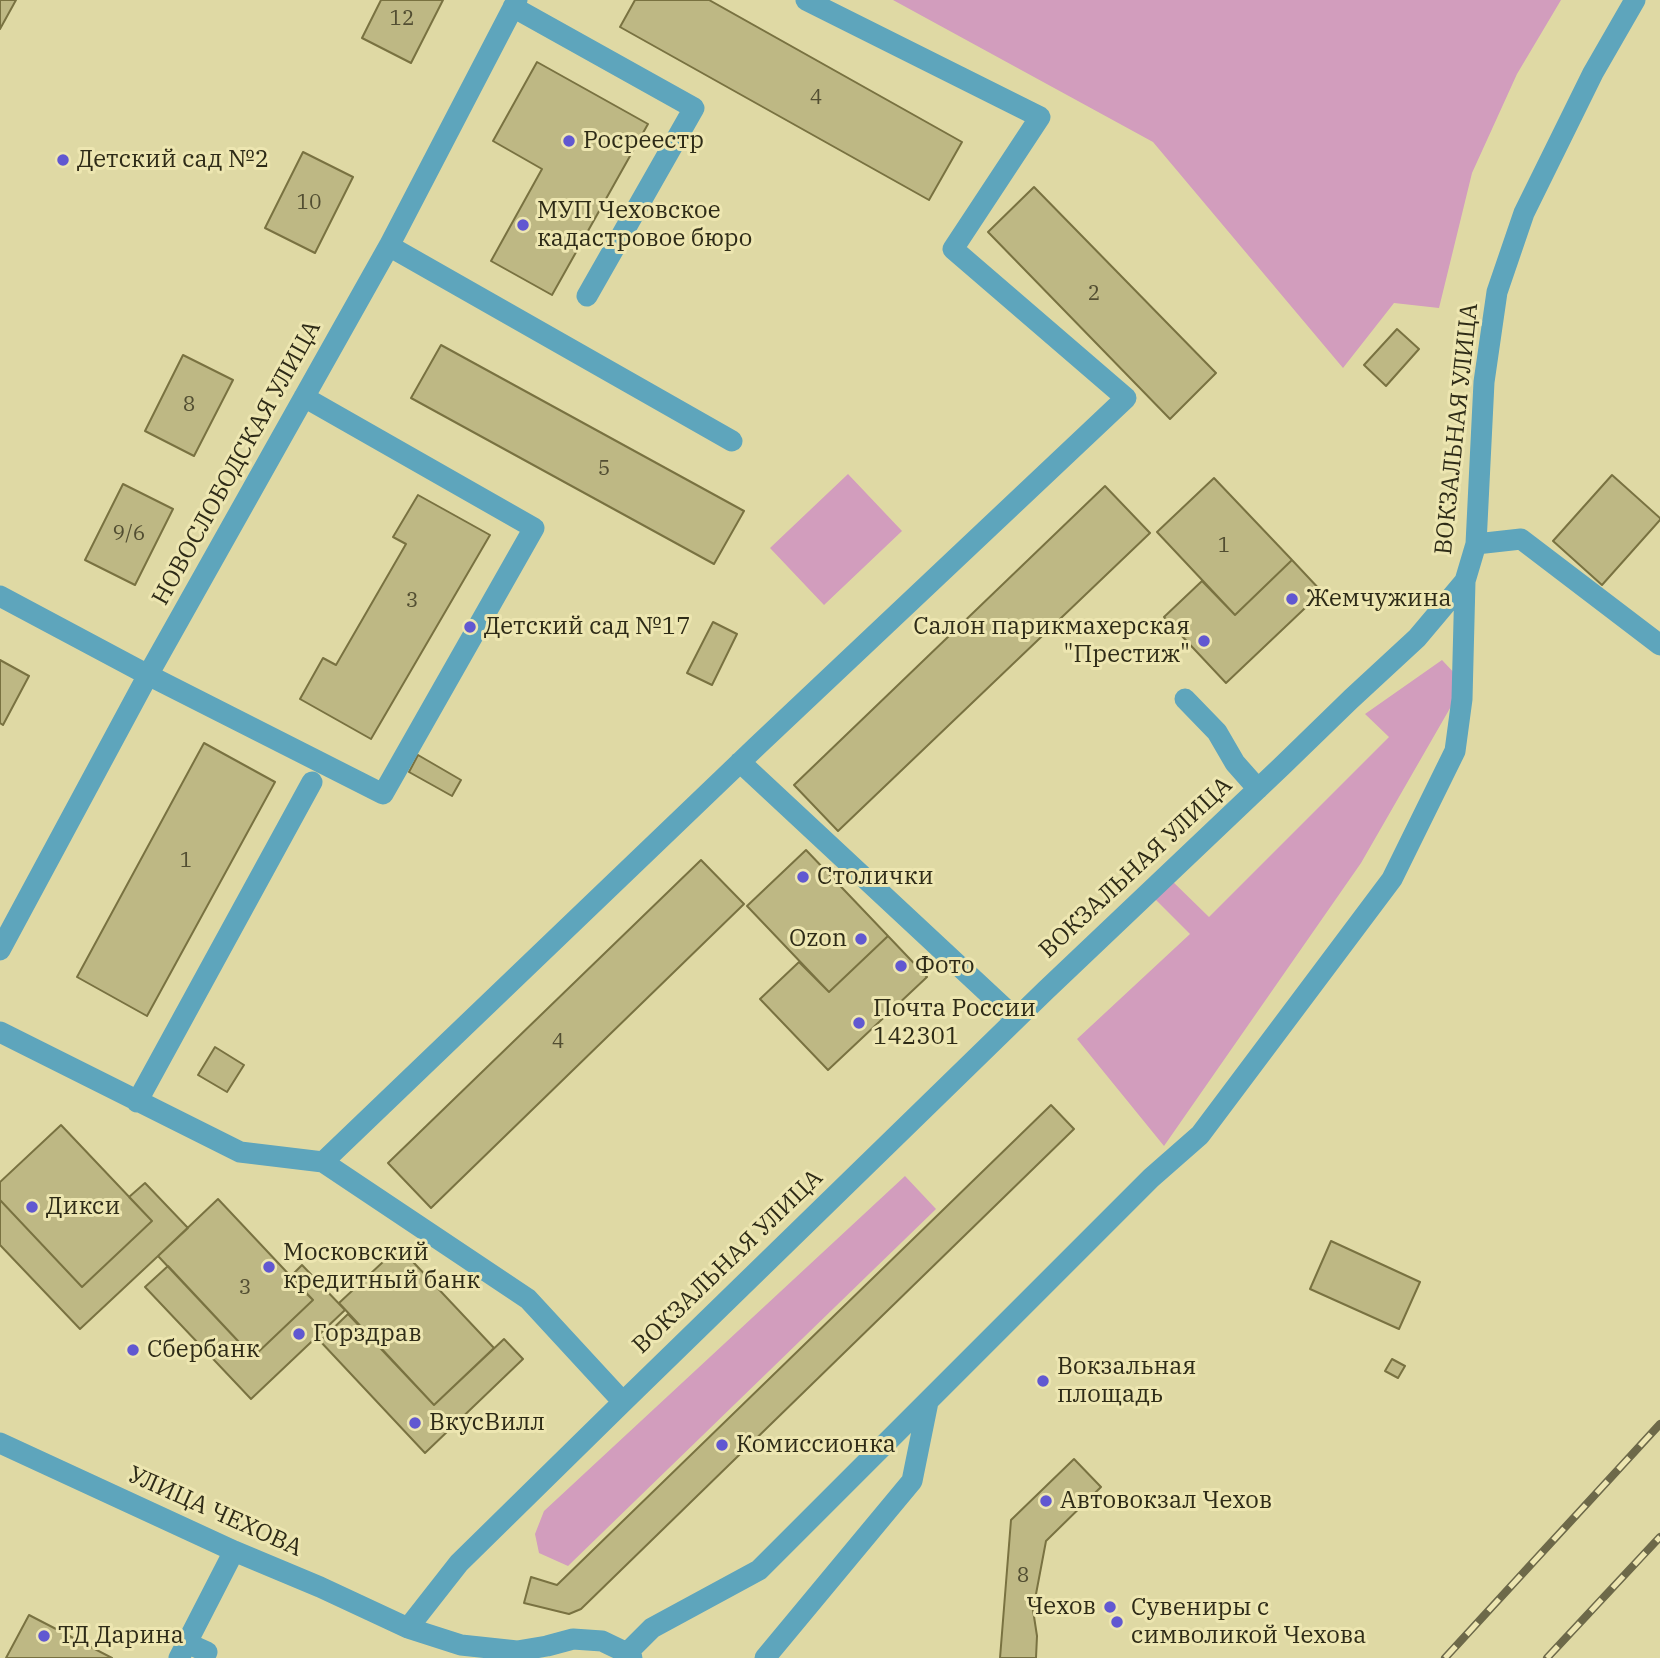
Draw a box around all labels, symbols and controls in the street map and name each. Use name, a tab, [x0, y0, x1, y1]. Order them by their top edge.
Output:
house number: 12	[389, 6, 415, 32]
house number: 4	[810, 85, 822, 111]
place label: Росреестр	[583, 127, 704, 155]
marker: Росреестр	[561, 133, 577, 149]
place label: Детский сад №2	[77, 146, 269, 174]
marker: Детский сад №2	[55, 152, 71, 168]
house number: 10	[296, 190, 322, 216]
place label: МУП Чеховское кадастровое бюро	[537, 197, 752, 253]
marker: МУП Чеховское кадастровое бюро	[515, 217, 531, 233]
house number: 2	[1088, 281, 1100, 307]
street label: ВОКЗАЛЬНАЯ УЛИЦА	[1429, 302, 1485, 556]
street label: НОВОСЛОБОДСКАЯ УЛИЦА	[147, 316, 327, 610]
house number: 8	[183, 392, 195, 418]
house number: 5	[598, 456, 610, 482]
house number: 9/6	[113, 521, 145, 547]
house number: 1	[1218, 533, 1230, 559]
place label: Жемчужина	[1306, 585, 1452, 613]
house number: 3	[406, 588, 418, 614]
marker: Жемчужина	[1284, 591, 1300, 607]
place label: Детский сад №17	[484, 613, 691, 641]
place label: Салон парикмахерская "Престиж"	[913, 613, 1190, 669]
marker: Детский сад №17	[462, 619, 478, 635]
marker: Салон парикмахерская "Престиж"	[1196, 633, 1212, 649]
street label: ВОКЗАЛЬНАЯ УЛИЦА	[1034, 771, 1238, 965]
house number: 1	[180, 848, 192, 874]
place label: Столички	[817, 863, 934, 891]
marker: Столички	[795, 869, 811, 885]
place label: Ozon	[789, 925, 847, 953]
marker: Ozon	[853, 931, 869, 947]
place label: Фото	[915, 952, 974, 980]
marker: Фото	[893, 958, 909, 974]
place label: Почта России 142301	[873, 995, 1036, 1051]
marker: Почта России 142301	[851, 1015, 867, 1031]
house number: 4	[552, 1029, 564, 1055]
street label: ВОКЗАЛЬНАЯ УЛИЦА	[627, 1164, 829, 1360]
place label: Дикси	[46, 1193, 120, 1221]
marker: Дикси	[24, 1199, 40, 1215]
place label: Московский кредитный банк	[283, 1239, 480, 1295]
marker: Московский кредитный банк	[261, 1259, 277, 1275]
house number: 3	[239, 1275, 251, 1301]
place label: Горздрав	[313, 1320, 422, 1348]
marker: Горздрав	[291, 1326, 307, 1342]
place label: Сбербанк	[147, 1336, 260, 1364]
marker: Сбербанк	[125, 1342, 141, 1358]
place label: Вокзальная площадь	[1057, 1353, 1196, 1409]
marker: Вокзальная площадь	[1035, 1373, 1051, 1389]
place label: ВкусВилл	[429, 1409, 545, 1437]
marker: ВкусВилл	[407, 1415, 423, 1431]
place label: Комиссионка	[736, 1431, 896, 1459]
marker: Комиссионка	[714, 1437, 730, 1453]
street label: УЛИЦА ЧЕХОВА	[124, 1461, 306, 1563]
place label: Автовокзал Чехов	[1060, 1487, 1272, 1515]
marker: Автовокзал Чехов	[1038, 1493, 1054, 1509]
house number: 8	[1017, 1563, 1029, 1589]
place label: Чехов	[1026, 1593, 1096, 1621]
place label: Сувениры с символикой Чехова	[1131, 1594, 1366, 1650]
marker: Чехов	[1102, 1599, 1118, 1615]
marker: Сувениры с символикой Чехова	[1109, 1614, 1125, 1630]
place label: ТД Дарина	[58, 1622, 184, 1650]
marker: ТД Дарина	[36, 1628, 52, 1644]

